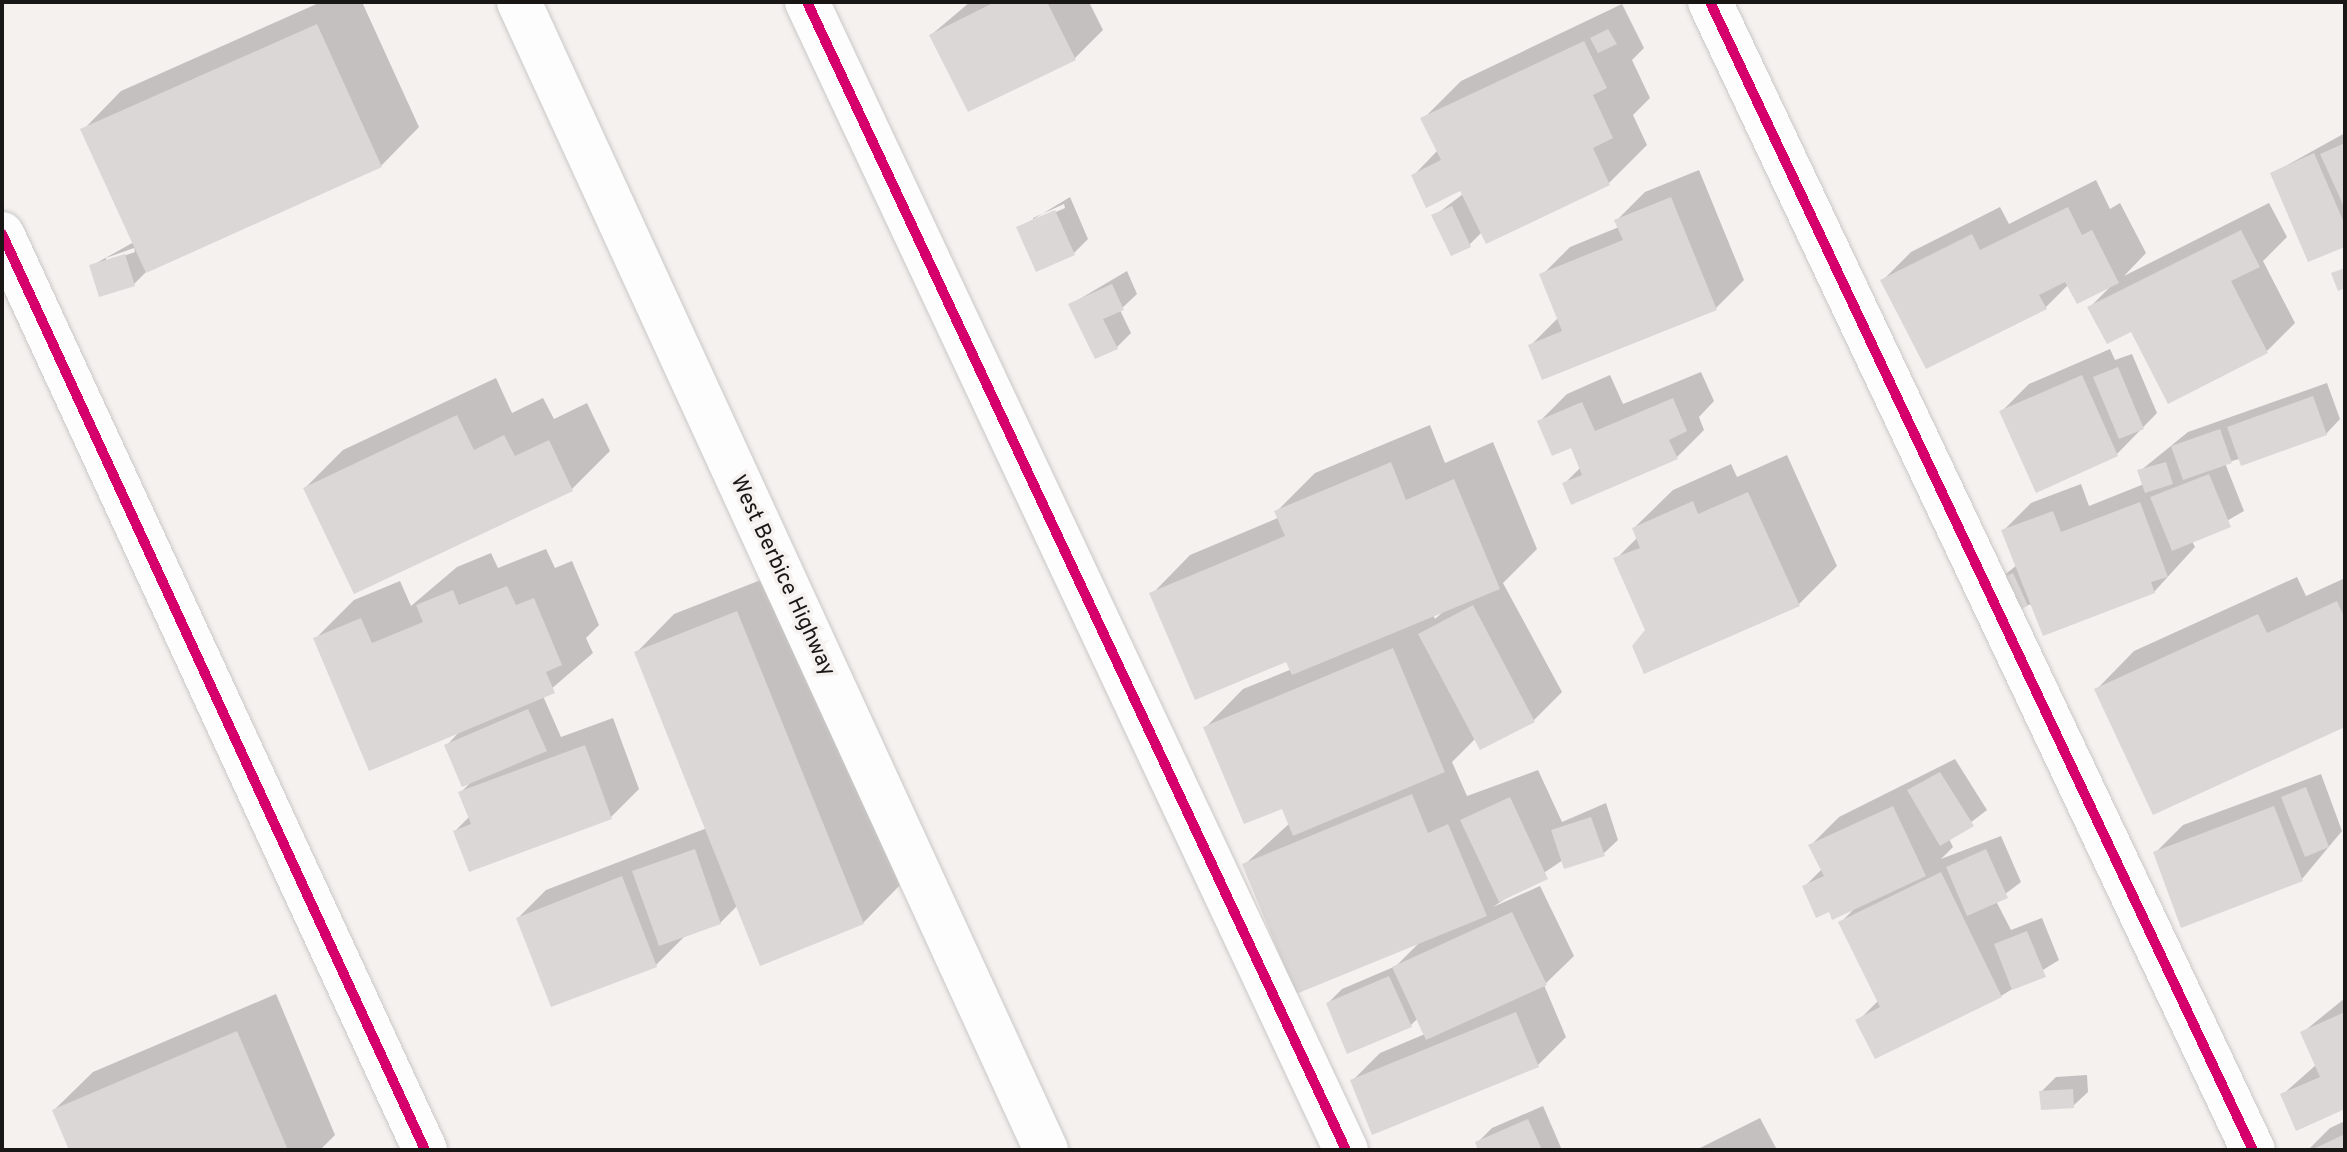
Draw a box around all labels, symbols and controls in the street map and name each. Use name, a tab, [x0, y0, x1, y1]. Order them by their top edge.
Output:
street label: West Berbice Highway	[724, 471, 840, 681]

